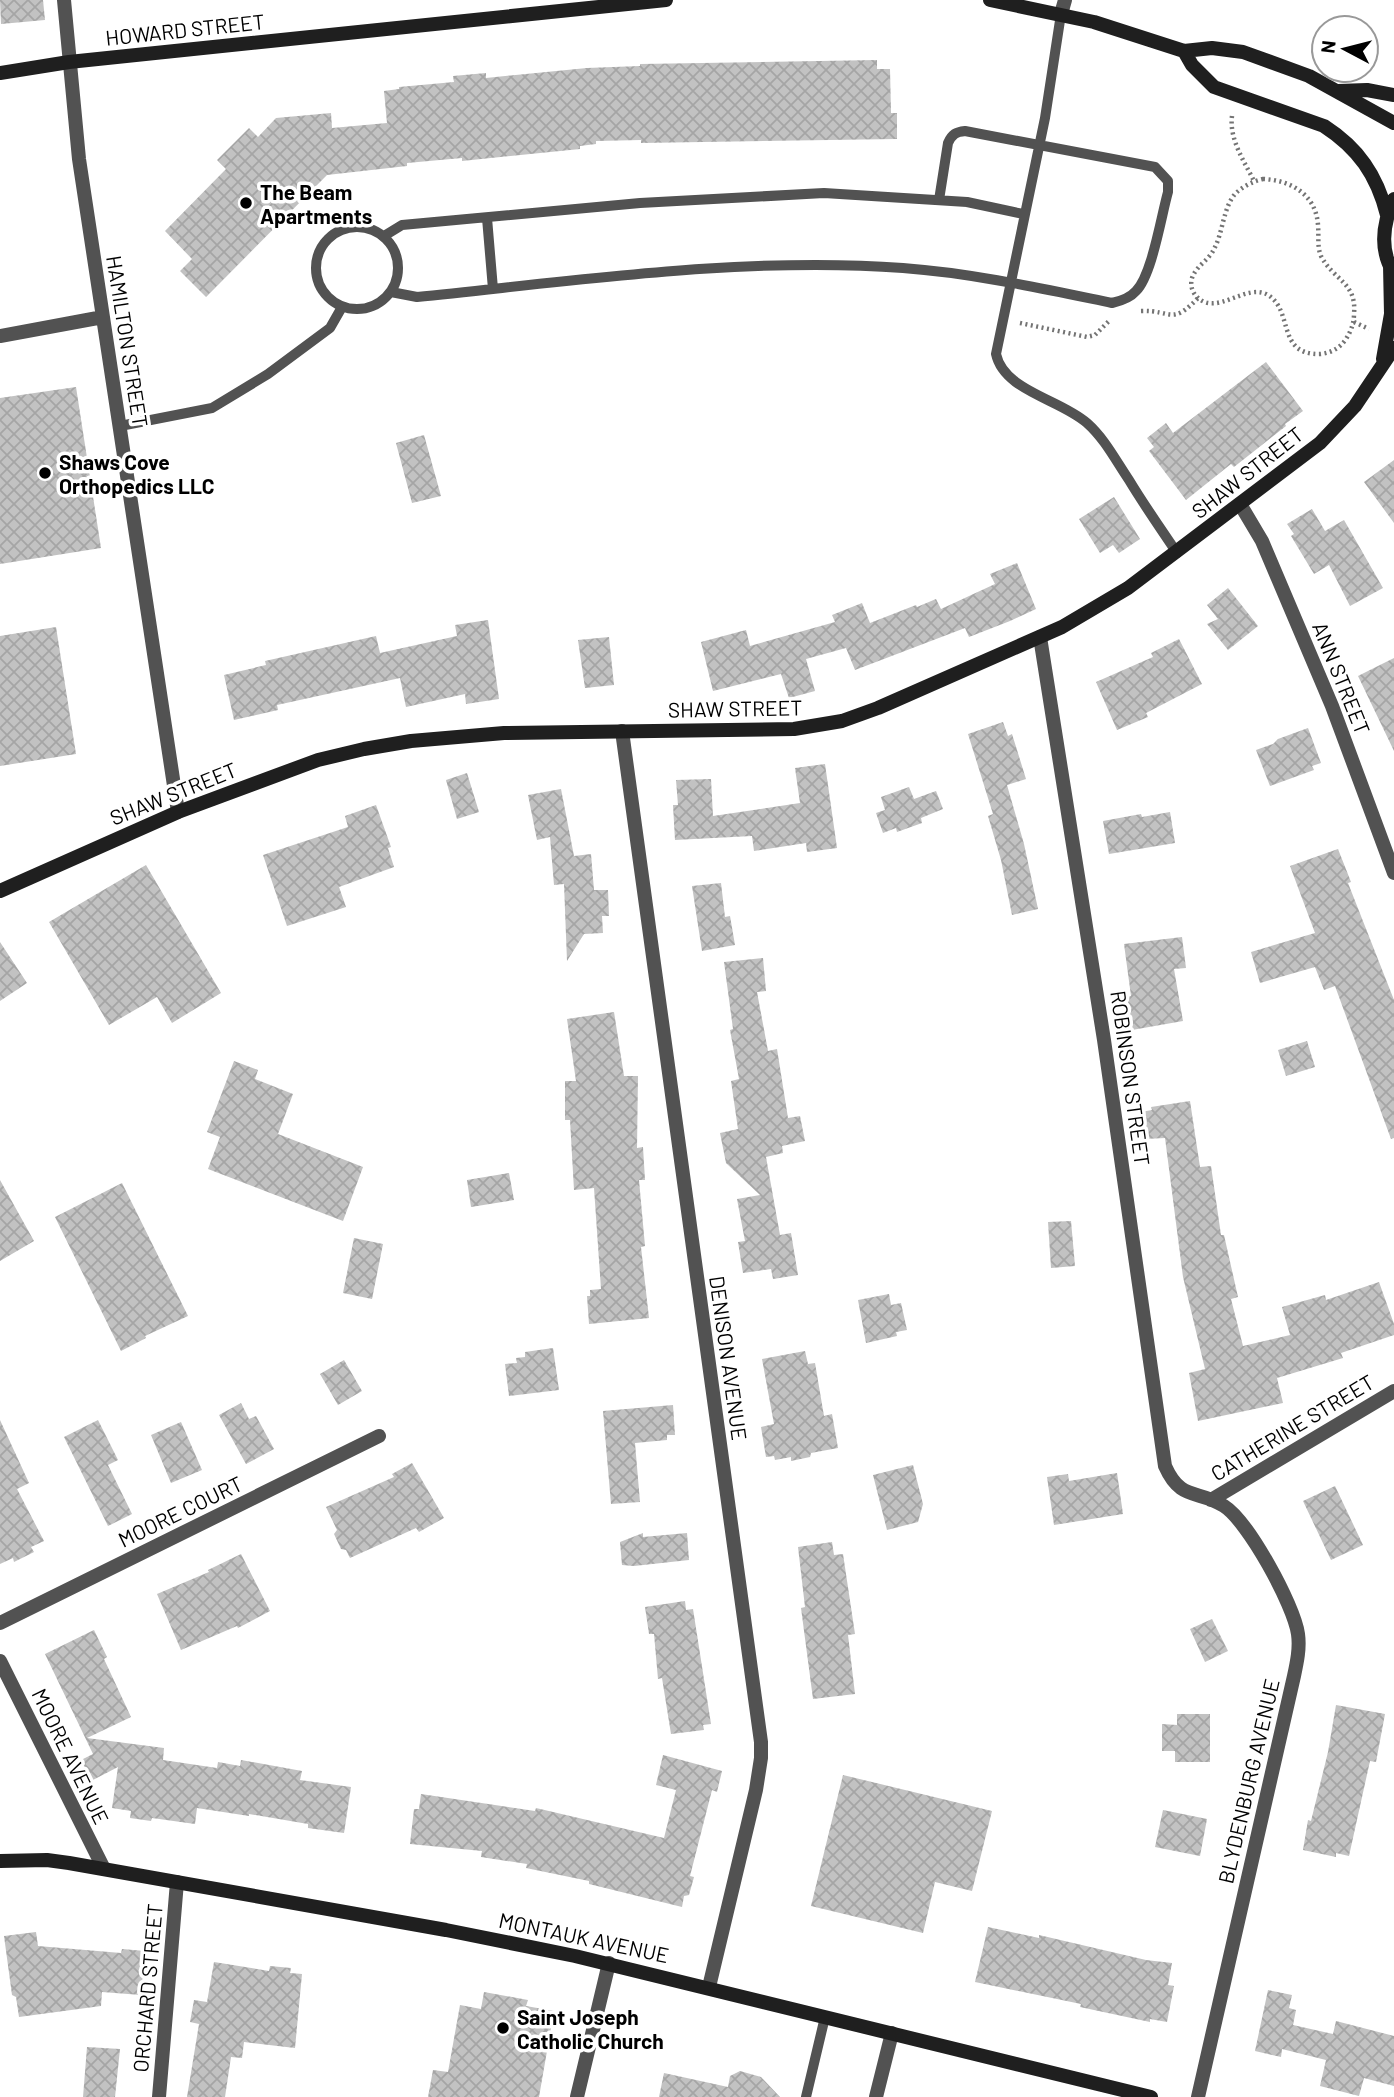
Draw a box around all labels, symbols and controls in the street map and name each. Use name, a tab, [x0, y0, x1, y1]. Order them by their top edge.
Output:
street label: HOWARD STREET	[104, 8, 266, 50]
north arrow	[1310, 14, 1380, 84]
text: N	[1315, 39, 1340, 55]
place label: The Beam Apartments	[260, 179, 372, 228]
marker: The Beam Apartments	[238, 195, 254, 211]
street label: HAMILTON STREET	[102, 253, 154, 429]
street label: SHAW STREET	[1186, 421, 1308, 523]
place label: Shaws Cove Orthopedics LLC	[59, 449, 215, 498]
marker: Shaws Cove Orthopedics LLC	[37, 465, 53, 481]
street label: ANN STREET	[1308, 618, 1376, 738]
street label: SHAW STREET	[668, 694, 803, 722]
street label: SHAW STREET	[106, 756, 240, 830]
street label: ROBINSON STREET	[1106, 989, 1156, 1167]
street label: DENISON AVENUE	[705, 1274, 753, 1442]
street label: CATHERINE STREET	[1206, 1368, 1378, 1486]
street label: MOORE COURT	[114, 1470, 246, 1552]
street label: BLYDENBURG AVENUE	[1212, 1676, 1284, 1886]
street label: MOORE AVENUE	[27, 1684, 115, 1828]
street label: ORCHARD STREET	[127, 1903, 167, 2073]
street label: MONTAUK AVENUE	[497, 1907, 671, 1967]
place label: Saint Joseph Catholic Church	[517, 2004, 664, 2053]
marker: Saint Joseph Catholic Church	[495, 2020, 511, 2036]

